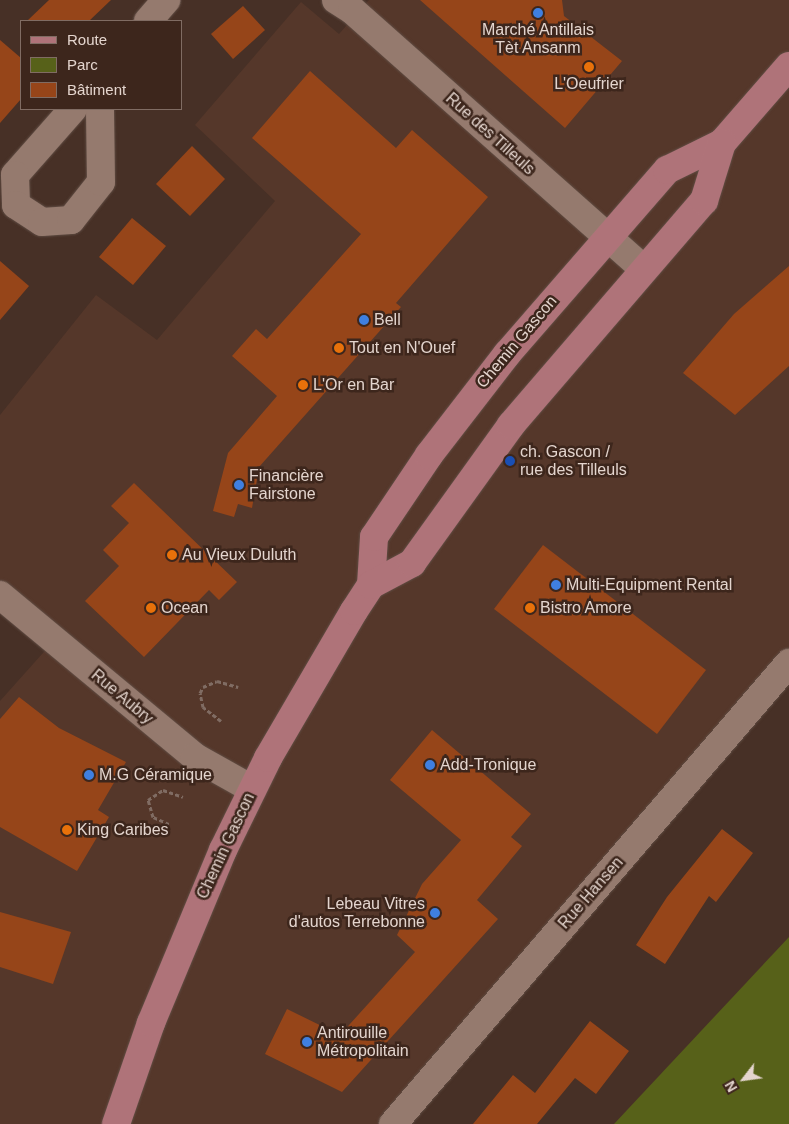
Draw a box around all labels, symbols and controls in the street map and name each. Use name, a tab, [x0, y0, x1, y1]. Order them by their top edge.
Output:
marker: Marché Antillais Tèt Ansanm	[532, 7, 544, 19]
legend	[20, 20, 182, 110]
place label: Marché Antillais Tèt Ansanm	[482, 20, 594, 58]
text: Route	[67, 31, 107, 48]
text: Parc	[67, 56, 98, 73]
marker: L'Oeufrier	[583, 61, 595, 73]
place label: L'Oeufrier	[554, 74, 624, 94]
text: Bâtiment	[67, 81, 126, 98]
street label: Rue des Tilleuls	[442, 89, 538, 179]
street label: Chemin Gascon	[473, 292, 561, 392]
place label: Bell	[374, 310, 401, 330]
marker: Bell	[358, 314, 370, 326]
place label: Tout en N'Ouef	[349, 338, 455, 358]
marker: Tout en N'Ouef	[333, 342, 345, 354]
place label: L'Or en Bar	[313, 375, 394, 395]
marker: L'Or en Bar	[297, 379, 309, 391]
place label: ch. Gascon / rue des Tilleuls	[520, 442, 627, 480]
marker: ch. Gascon / rue des Tilleuls	[504, 455, 516, 467]
place label: Financière Fairstone	[249, 466, 324, 504]
marker: Financière Fairstone	[233, 479, 245, 491]
place label: Au Vieux Duluth	[182, 545, 296, 565]
marker: Au Vieux Duluth	[166, 549, 178, 561]
place label: Multi-Equipment Rental	[566, 575, 732, 595]
marker: Multi-Equipment Rental	[550, 579, 562, 591]
place label: Ocean	[161, 598, 208, 618]
place label: Bistro Amore	[540, 598, 632, 618]
marker: Ocean	[145, 602, 157, 614]
marker: Bistro Amore	[524, 602, 536, 614]
street label: Rue Aubry	[87, 665, 157, 729]
place label: Add-Tronique	[440, 755, 536, 775]
marker: Add-Tronique	[424, 759, 436, 771]
place label: M.G Céramique	[99, 765, 212, 785]
marker: M.G Céramique	[83, 769, 95, 781]
street label: Chemin Gascon	[193, 790, 259, 902]
place label: King Caribes	[77, 820, 169, 840]
marker: King Caribes	[61, 824, 73, 836]
street label: Rue Hansen	[555, 853, 627, 933]
place label: Lebeau Vitres d'autos Terrebonne	[289, 894, 425, 932]
marker: Lebeau Vitres d'autos Terrebonne	[429, 907, 441, 919]
place label: Antirouille Métropolitain	[317, 1023, 409, 1061]
marker: Antirouille Métropolitain	[301, 1036, 313, 1048]
north arrow	[719, 1054, 769, 1104]
text: N	[722, 1078, 740, 1095]

